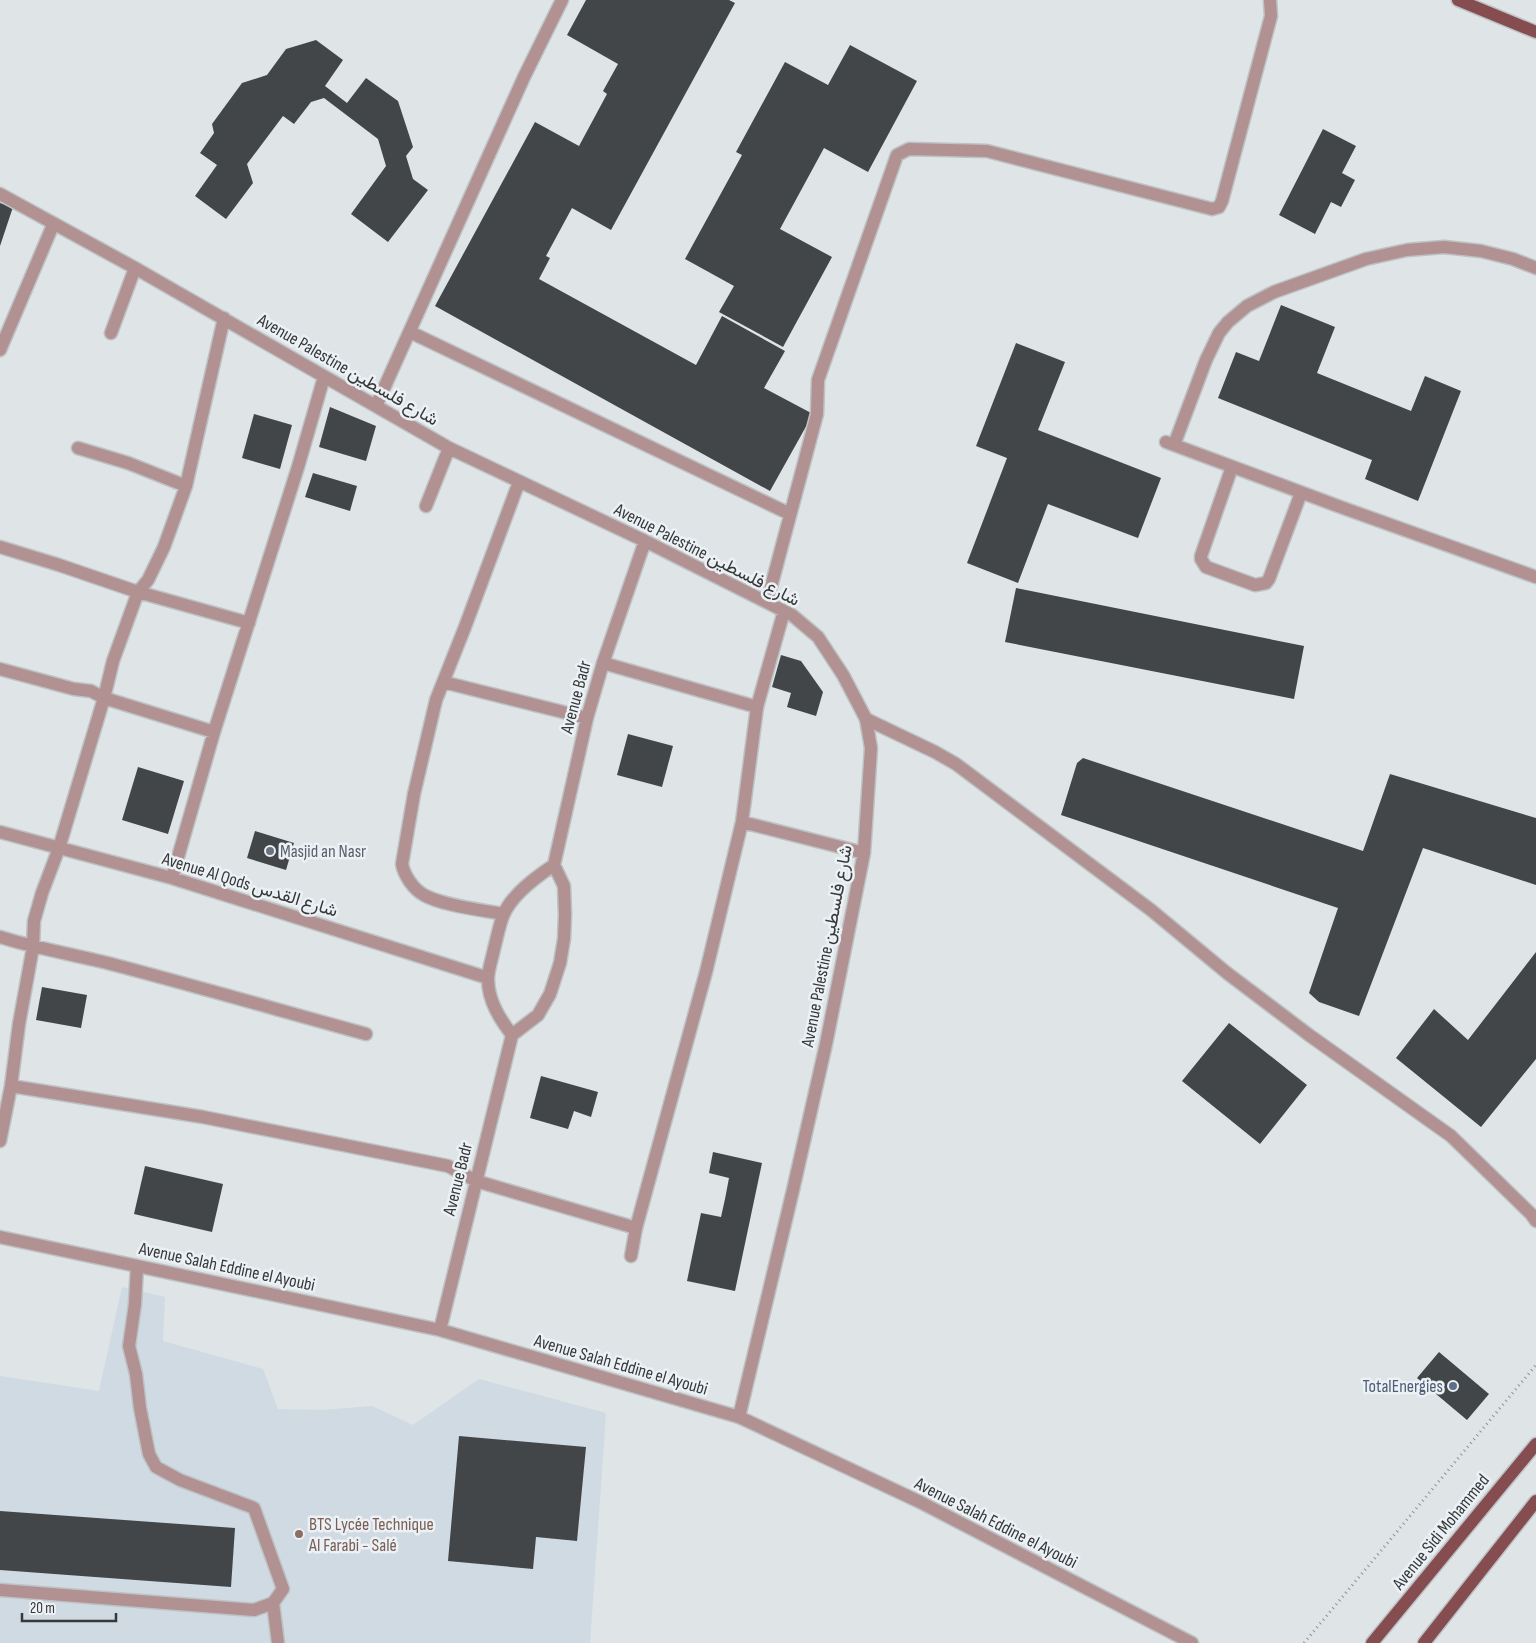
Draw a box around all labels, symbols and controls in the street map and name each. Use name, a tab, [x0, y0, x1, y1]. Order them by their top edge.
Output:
street label: Avenue Palestine شارع فلسطين	[252, 309, 442, 431]
street label: Avenue Palestine شارع فلسطين	[609, 499, 803, 612]
street label: Avenue Badr	[556, 658, 596, 737]
place label: Masjid an Nasr	[280, 841, 366, 862]
street label: Avenue Palestine شارع فلسطين	[797, 843, 858, 1050]
marker: Masjid an Nasr	[264, 845, 276, 857]
street label: Avenue Al Qods شارع القدس	[158, 848, 340, 923]
street label: Avenue Badr	[439, 1140, 477, 1219]
street label: Avenue Salah Eddine el Ayoubi	[136, 1238, 317, 1296]
street label: Avenue Salah Eddine el Ayoubi	[531, 1330, 710, 1400]
place label: TotalEnergies	[1362, 1376, 1443, 1397]
marker: TotalEnergies	[1447, 1380, 1459, 1392]
street label: Avenue Sidi Mohammed	[1387, 1470, 1494, 1595]
street label: Avenue Salah Eddine el Ayoubi	[910, 1472, 1081, 1573]
place label: BTS Lycée Technique Al Farabi - Salé	[308, 1514, 434, 1556]
marker: BTS Lycée Technique Al Farabi - Salé	[293, 1528, 305, 1540]
scale bar	[22, 1590, 116, 1622]
text: 20 m	[30, 1599, 55, 1618]

